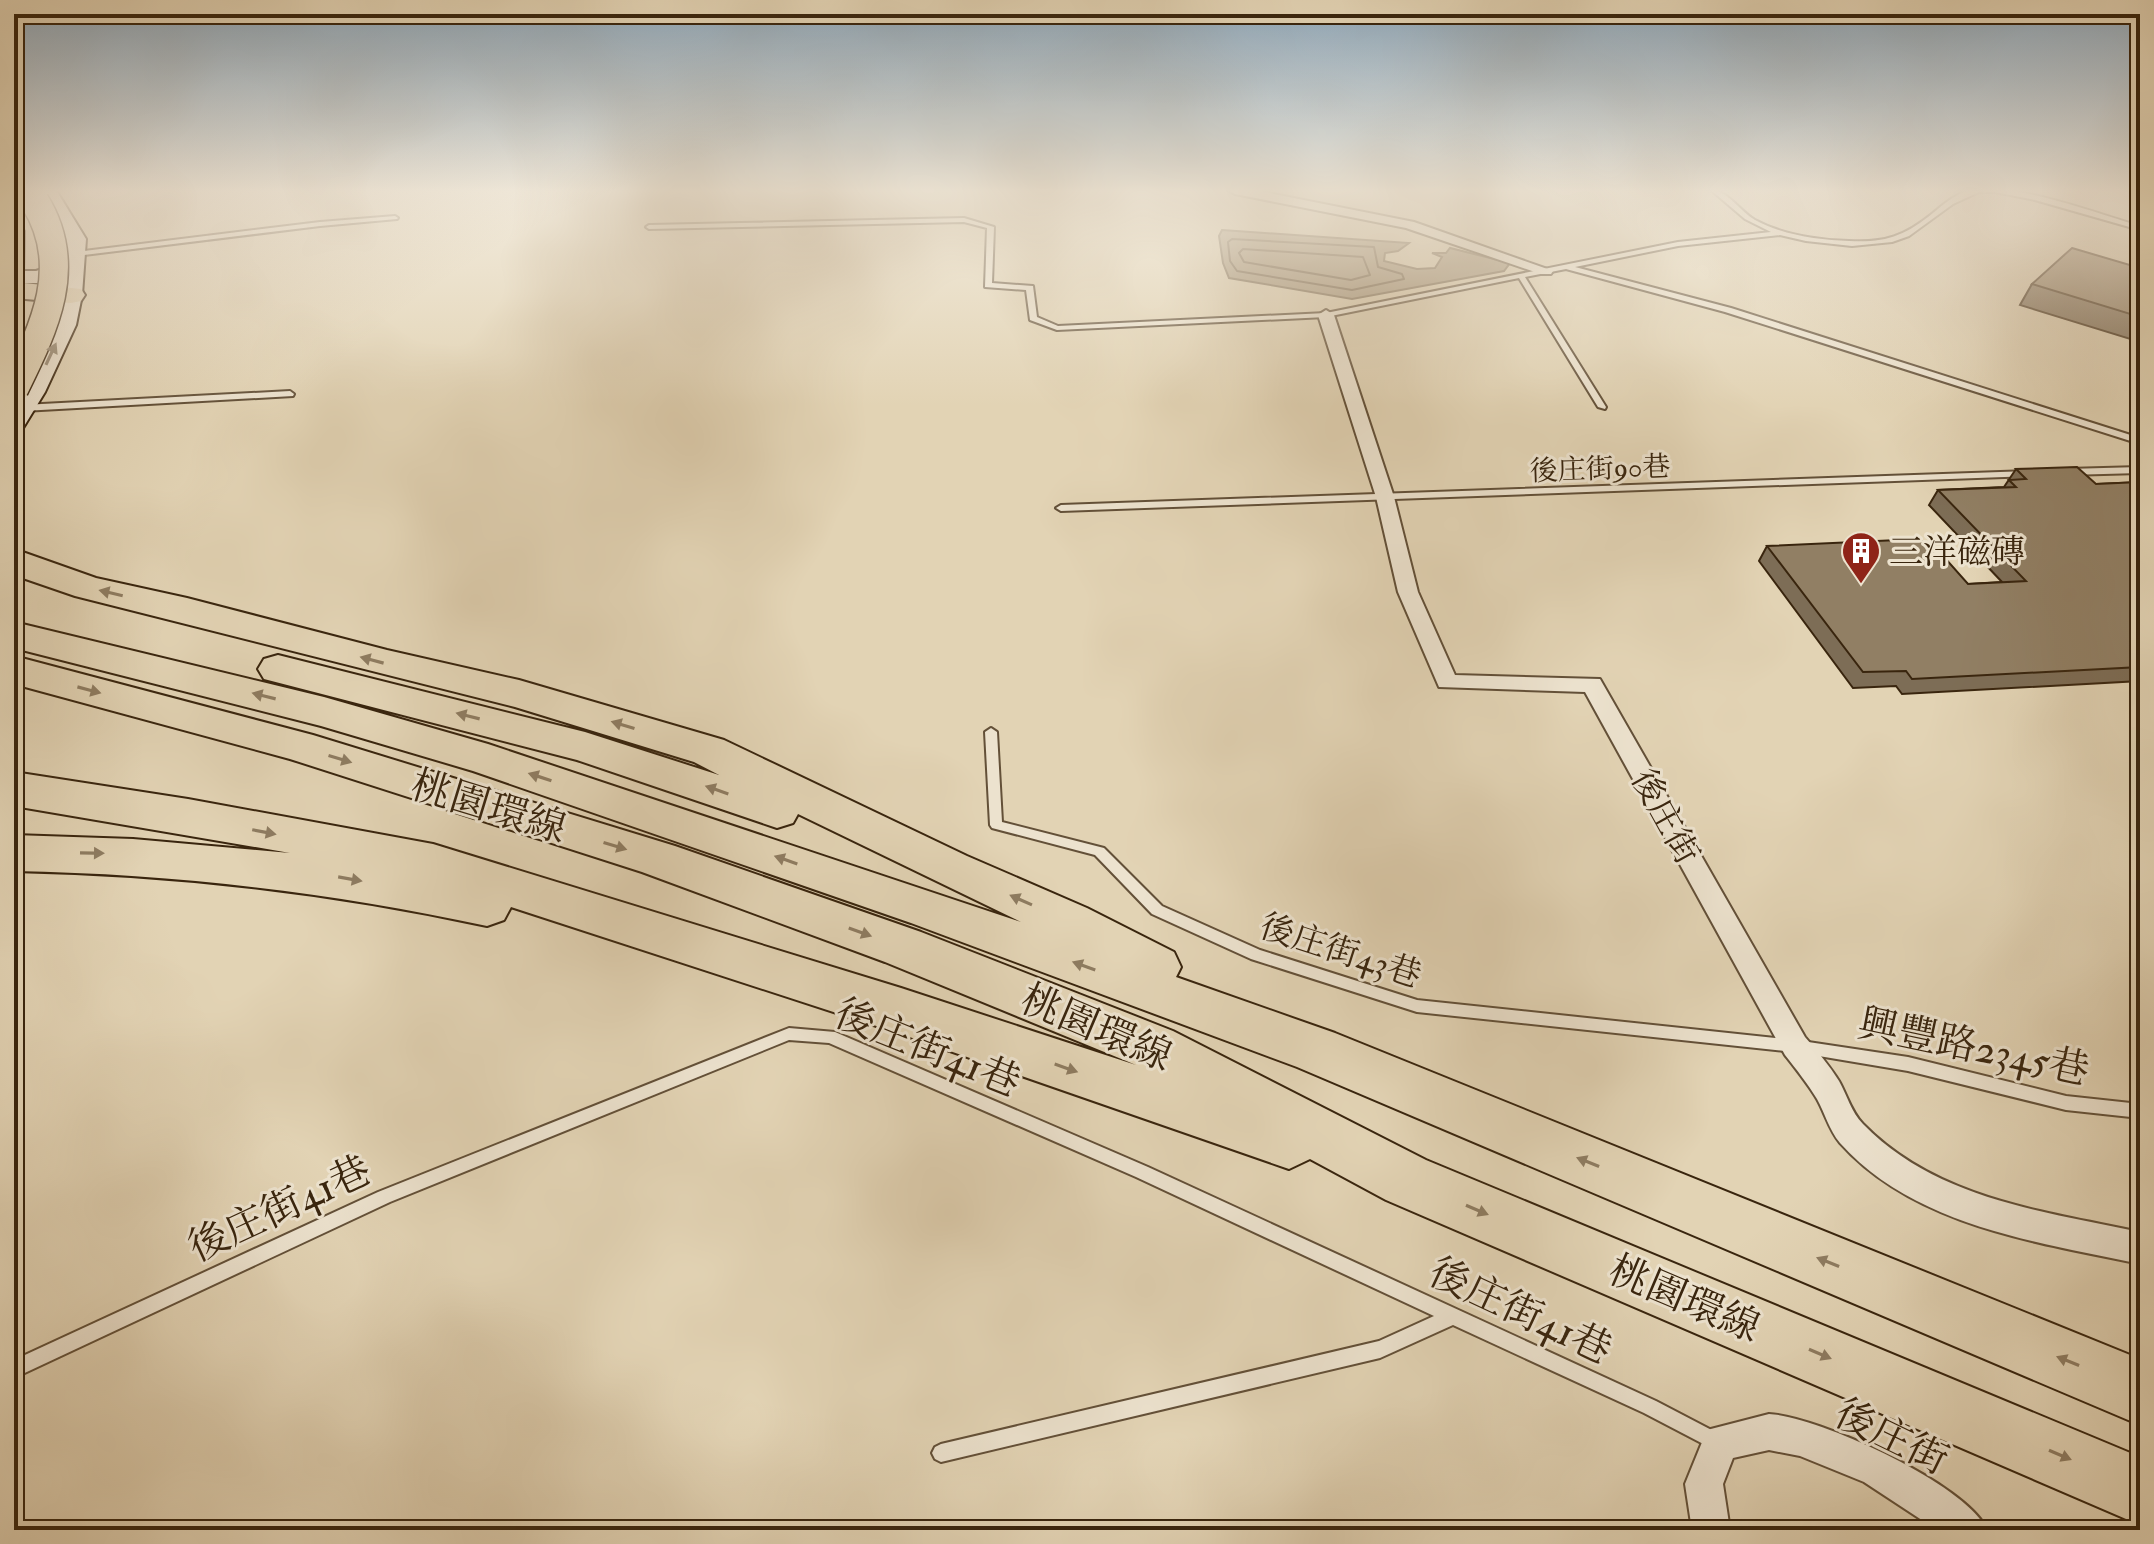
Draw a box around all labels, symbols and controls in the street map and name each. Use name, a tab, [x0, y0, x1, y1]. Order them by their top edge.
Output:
one-way arrow	[44, 343, 58, 366]
street label: 後庄街90巷	[1529, 450, 1671, 489]
building icon: 三洋磁磚	[1840, 530, 1882, 585]
place label: 三洋磁磚	[1889, 531, 2025, 574]
one-way arrow	[98, 586, 123, 599]
one-way arrow	[359, 653, 383, 666]
one-way arrow	[78, 684, 102, 697]
one-way arrow	[251, 690, 276, 702]
one-way arrow	[456, 709, 481, 721]
one-way arrow	[611, 718, 635, 731]
one-way arrow	[328, 753, 352, 766]
street label: 桃園環線	[405, 760, 573, 855]
street label: 後庄街	[1621, 762, 1708, 872]
one-way arrow	[528, 771, 552, 783]
one-way arrow	[705, 783, 729, 796]
one-way arrow	[252, 827, 277, 839]
one-way arrow	[603, 840, 627, 853]
one-way arrow	[80, 847, 105, 859]
one-way arrow	[774, 854, 798, 866]
one-way arrow	[338, 874, 363, 886]
one-way arrow	[1009, 894, 1033, 907]
street label: 後庄街43巷	[1254, 905, 1427, 998]
one-way arrow	[848, 926, 872, 938]
one-way arrow	[1072, 959, 1096, 971]
street label: 桃園環線	[1013, 974, 1180, 1083]
street label: 後庄街41巷	[827, 988, 1028, 1109]
street label: 興豐路2345巷	[1854, 998, 2094, 1097]
one-way arrow	[1054, 1063, 1078, 1075]
street label: 後庄街41巷	[180, 1145, 379, 1274]
one-way arrow	[1576, 1156, 1600, 1169]
one-way arrow	[1466, 1204, 1489, 1217]
street label: 桃園環線	[1601, 1245, 1768, 1354]
street label: 後庄街41巷	[1421, 1247, 1620, 1376]
one-way arrow	[1816, 1255, 1840, 1268]
one-way arrow	[1808, 1348, 1832, 1361]
one-way arrow	[2056, 1355, 2080, 1368]
street label: 後庄街	[1826, 1388, 1956, 1487]
one-way arrow	[2048, 1449, 2072, 1462]

